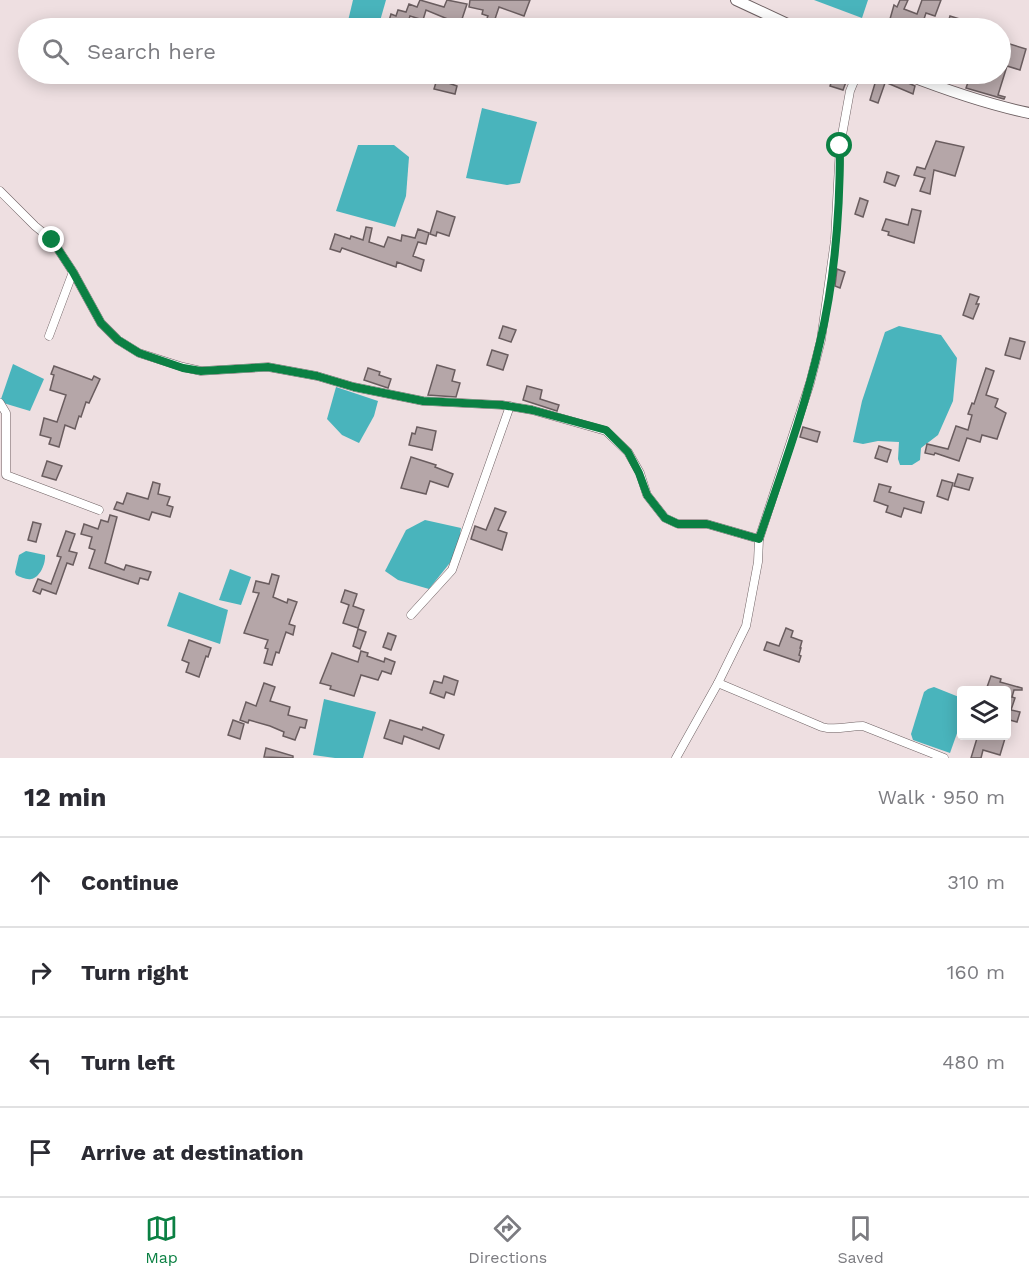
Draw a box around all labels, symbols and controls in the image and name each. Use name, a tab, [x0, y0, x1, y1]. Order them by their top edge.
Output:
search box	[18, 18, 1011, 84]
icon: search	[39, 35, 72, 68]
text: Search here	[87, 39, 216, 64]
route start	[826, 132, 852, 158]
route end	[38, 226, 64, 252]
map controls	[957, 686, 1011, 740]
button: layers	[957, 686, 1011, 740]
text: 12 min	[24, 782, 106, 812]
text: Walk · 950 m	[878, 785, 1005, 809]
icon: ahead	[24, 866, 57, 899]
text: Continue	[81, 870, 179, 895]
text: 310 m	[947, 870, 1005, 894]
icon: right	[24, 956, 57, 989]
text: Turn right	[81, 960, 188, 985]
text: 160 m	[947, 960, 1005, 984]
icon: left	[24, 1046, 57, 1079]
text: Turn left	[81, 1050, 175, 1075]
text: 480 m	[942, 1050, 1005, 1074]
icon: arrive	[24, 1136, 57, 1169]
text: Arrive at destination	[81, 1140, 304, 1165]
tab: Map	[145, 1212, 178, 1267]
tab: Directions	[468, 1212, 547, 1267]
tab: Saved	[837, 1212, 884, 1267]

